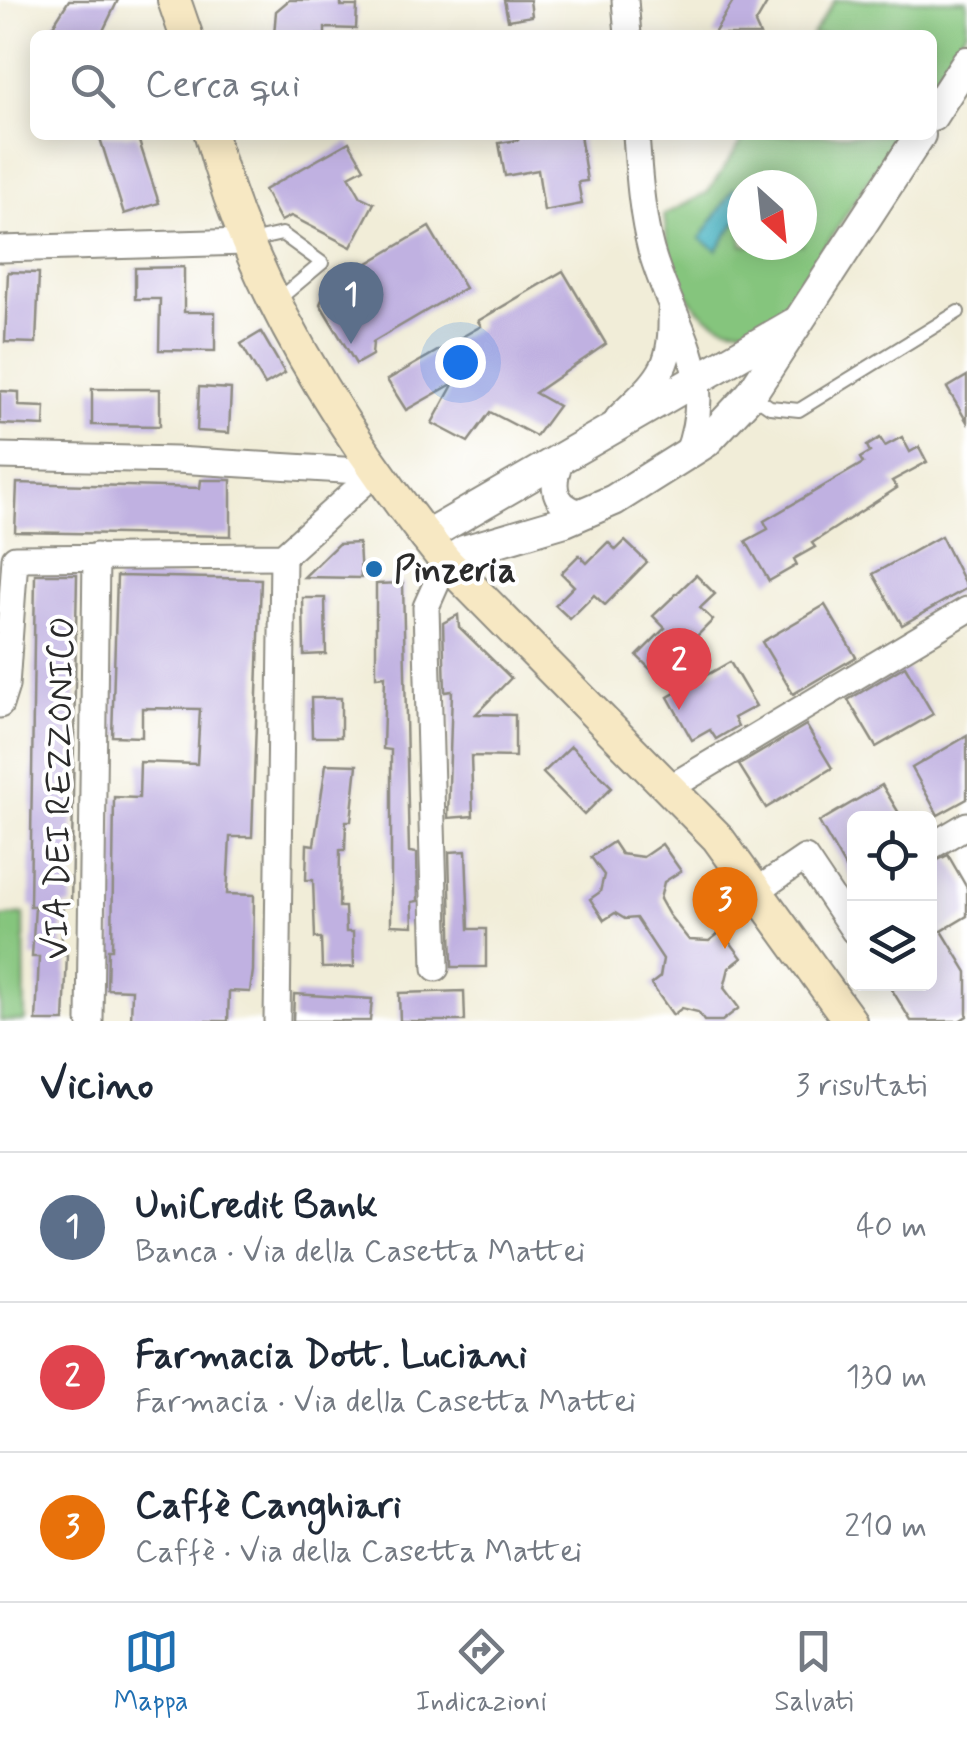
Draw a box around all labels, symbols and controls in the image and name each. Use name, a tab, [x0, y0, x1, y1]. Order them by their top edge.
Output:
search box	[30, 30, 937, 140]
icon: search	[65, 58, 120, 113]
text: Cerca qui	[145, 61, 300, 110]
north arrow	[727, 170, 817, 260]
pin: 1	[318, 262, 384, 344]
your location	[435, 337, 486, 388]
place label: Pinzeria	[394, 548, 516, 594]
marker: Pinzeria	[363, 558, 385, 580]
street label: VIA DEI REZZONICO	[34, 616, 86, 960]
pin: 2	[646, 628, 712, 710]
map controls	[847, 811, 937, 991]
button: locate	[847, 811, 937, 901]
pin: 3	[692, 866, 758, 949]
button: layers	[847, 901, 937, 991]
text: Vicino	[40, 1059, 154, 1114]
text: 3 risultati	[796, 1065, 927, 1107]
text: UniCredit Bank	[135, 1182, 378, 1231]
text: 1	[65, 1206, 80, 1248]
text: 40 m	[856, 1206, 927, 1248]
text: Banca · Via della Casetta Mattei	[135, 1231, 585, 1273]
text: Farmacia Dott. Luciani	[135, 1332, 527, 1381]
text: 2	[65, 1356, 80, 1398]
text: 130 m	[846, 1356, 927, 1398]
text: Farmacia · Via della Casetta Mattei	[135, 1381, 636, 1423]
text: Caffè Canghiari	[135, 1482, 401, 1531]
text: 3	[65, 1506, 80, 1548]
text: 210 m	[844, 1506, 927, 1548]
text: Caffè · Via della Casetta Mattei	[135, 1531, 582, 1573]
tab: Mappa	[114, 1624, 189, 1721]
tab: Indicazioni	[416, 1624, 547, 1721]
tab: Salvati	[774, 1624, 853, 1721]

